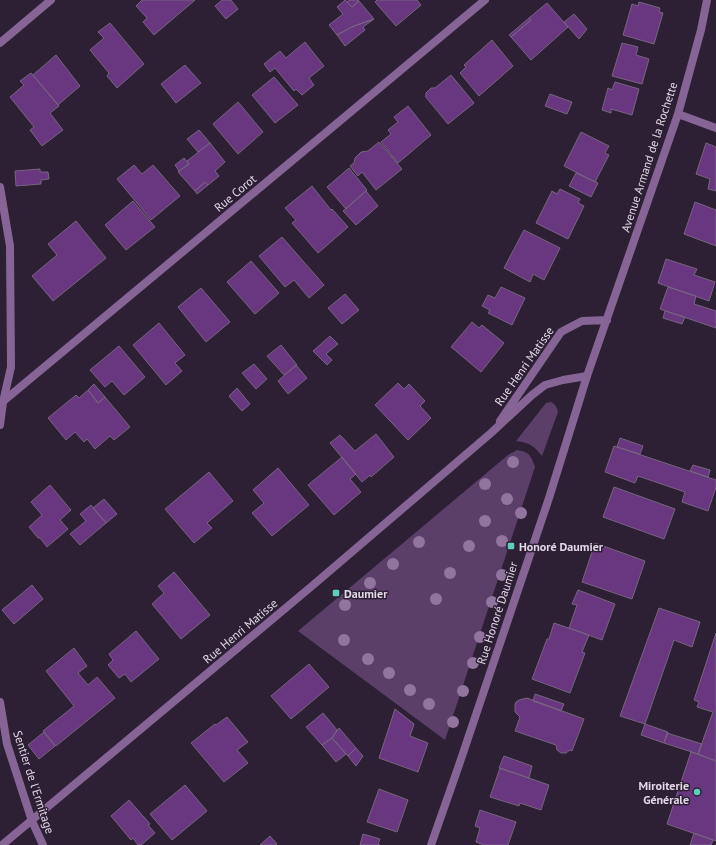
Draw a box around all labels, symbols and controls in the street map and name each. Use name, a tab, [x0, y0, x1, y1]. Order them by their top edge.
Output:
street label: Avenue Armand de la Rochette	[618, 80, 680, 234]
street label: Rue Corot	[211, 171, 259, 215]
street label: Rue Henri Matisse	[491, 324, 557, 408]
place label: Honoré Daumier	[519, 539, 604, 554]
marker: Honoré Daumier	[506, 541, 516, 551]
street label: Rue Honoré Daumier	[473, 560, 521, 666]
place label: Daumier	[344, 586, 388, 601]
marker: Daumier	[331, 588, 341, 598]
street label: Rue Henri Matisse	[200, 595, 280, 667]
street label: Sentier de l'Ermitage	[10, 729, 58, 835]
place label: Miroiterie Générale	[639, 778, 689, 807]
marker: Miroiterie Générale	[692, 787, 702, 797]

